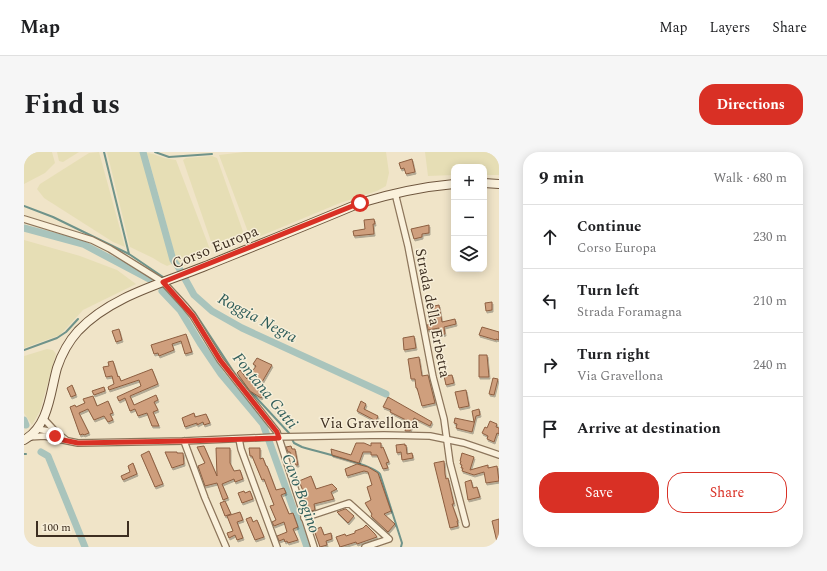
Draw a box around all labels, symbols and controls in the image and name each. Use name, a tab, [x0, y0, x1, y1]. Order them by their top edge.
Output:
text: Map	[20, 13, 60, 42]
text: Map	[659, 17, 688, 38]
text: Layers	[710, 17, 750, 38]
text: Share	[772, 17, 807, 38]
text: Find us	[24, 83, 120, 126]
button: Directions	[699, 84, 803, 125]
map controls	[451, 164, 487, 272]
button: +	[451, 164, 487, 200]
text: 9 min	[539, 165, 584, 191]
text: Walk · 680 m	[713, 168, 787, 188]
route start	[351, 194, 369, 212]
button: −	[451, 200, 487, 236]
text: Continue	[577, 215, 642, 238]
street label: Corso Europa	[168, 219, 262, 275]
icon: ahead	[539, 226, 561, 248]
text: 230 m	[753, 227, 787, 247]
button: layers	[451, 236, 487, 272]
text: Corso Europa	[577, 238, 656, 258]
street label: Strada della Erbetta	[409, 246, 456, 380]
text: Turn left	[577, 279, 639, 302]
water label: Roggia Negra	[213, 287, 302, 349]
icon: left	[539, 290, 561, 312]
text: 210 m	[753, 291, 787, 311]
text: Strada Foramagna	[577, 302, 682, 322]
text: Turn right	[577, 343, 650, 366]
water label: Fontana Gatti	[227, 347, 304, 435]
icon: right	[539, 354, 561, 376]
text: 240 m	[753, 355, 787, 375]
text: Via Gravellona	[577, 366, 663, 386]
street label: Via Gravellona	[319, 412, 419, 435]
text: Arrive at destination	[577, 417, 721, 440]
icon: arrive	[539, 418, 561, 440]
route end	[46, 427, 64, 445]
water label: Cavo Bogino	[276, 450, 327, 537]
button: Save	[539, 472, 659, 513]
button: Share	[667, 472, 787, 513]
scale bar	[36, 519, 129, 538]
text: 100 m	[42, 519, 71, 536]

